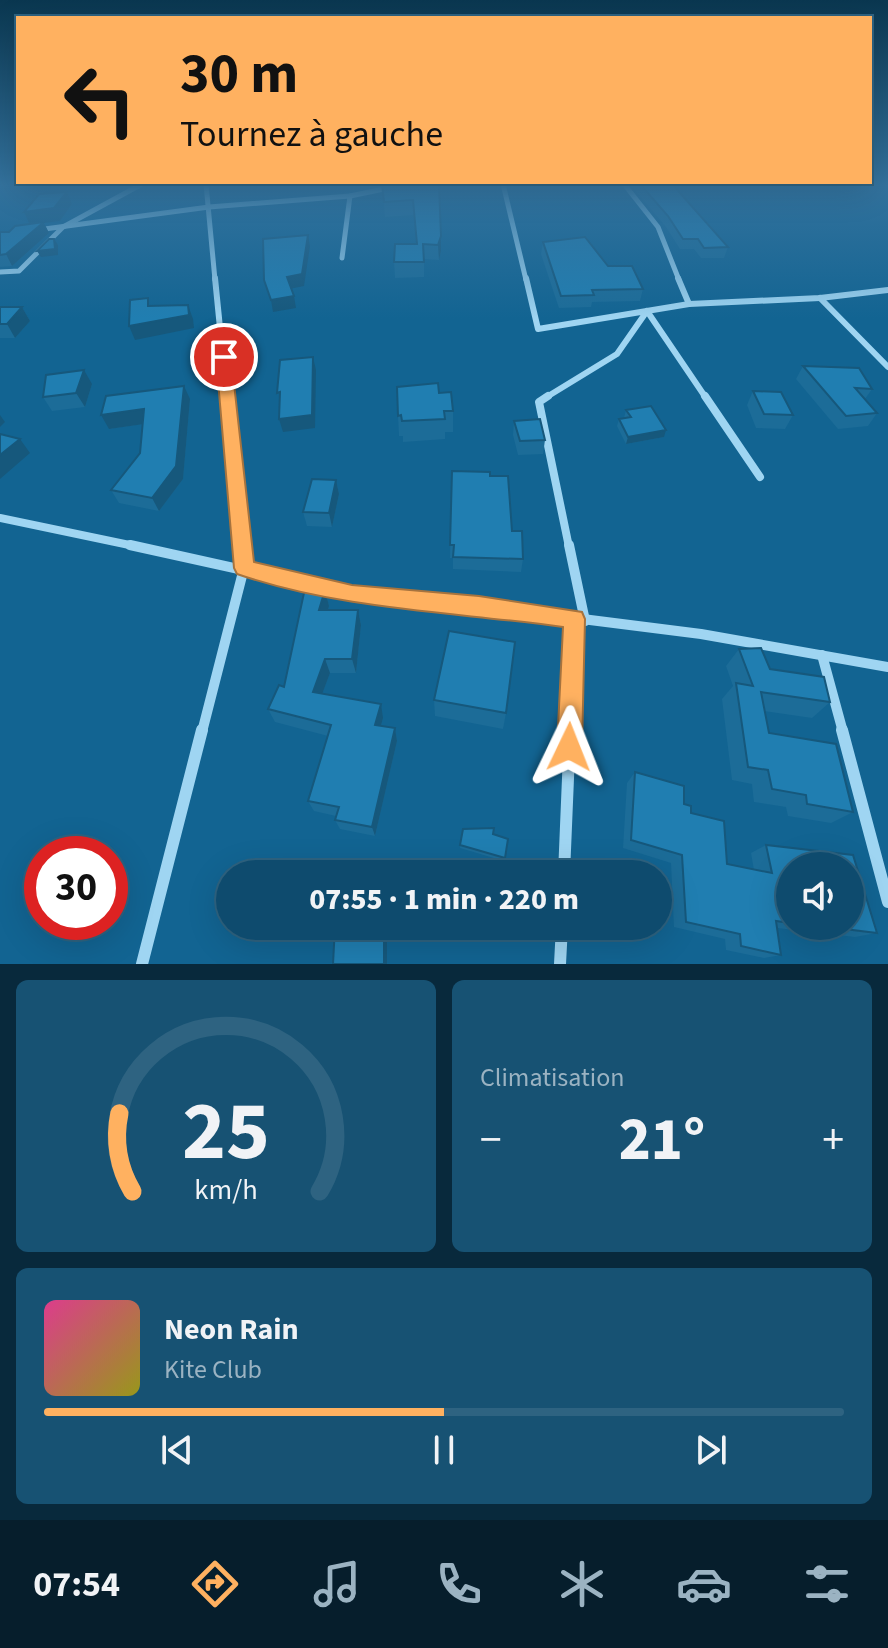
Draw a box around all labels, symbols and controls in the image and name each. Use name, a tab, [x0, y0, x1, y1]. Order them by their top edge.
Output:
text: 30 m	[180, 35, 298, 114]
icon: left	[48, 48, 152, 152]
text: Tournez à gauche	[180, 109, 443, 160]
pin	[190, 323, 258, 391]
icon: arrive	[202, 335, 246, 379]
position arrow	[527, 705, 611, 789]
speed limit sign: 30	[24, 836, 128, 940]
map controls	[776, 852, 864, 940]
button: sound	[776, 852, 864, 940]
text: 07:55 · 1 min · 220 m	[309, 878, 579, 921]
text: Climatisation	[480, 1059, 625, 1096]
text: 25	[182, 1073, 270, 1191]
text: 21°	[619, 1098, 705, 1183]
text: −	[480, 1109, 502, 1172]
text: +	[822, 1109, 844, 1172]
text: km/h	[194, 1170, 258, 1210]
text: Neon Rain	[164, 1308, 299, 1351]
text: Kite Club	[164, 1351, 262, 1388]
icon: previous	[155, 1428, 199, 1472]
icon: pause	[422, 1428, 466, 1472]
icon: next	[689, 1428, 733, 1472]
icon: directions	[187, 1556, 243, 1612]
icon: music	[309, 1556, 365, 1612]
icon: phone	[431, 1556, 487, 1612]
icon: climate	[554, 1556, 610, 1612]
icon: car	[676, 1556, 732, 1612]
icon: filters	[799, 1556, 855, 1612]
text: 07:54	[33, 1559, 120, 1610]

